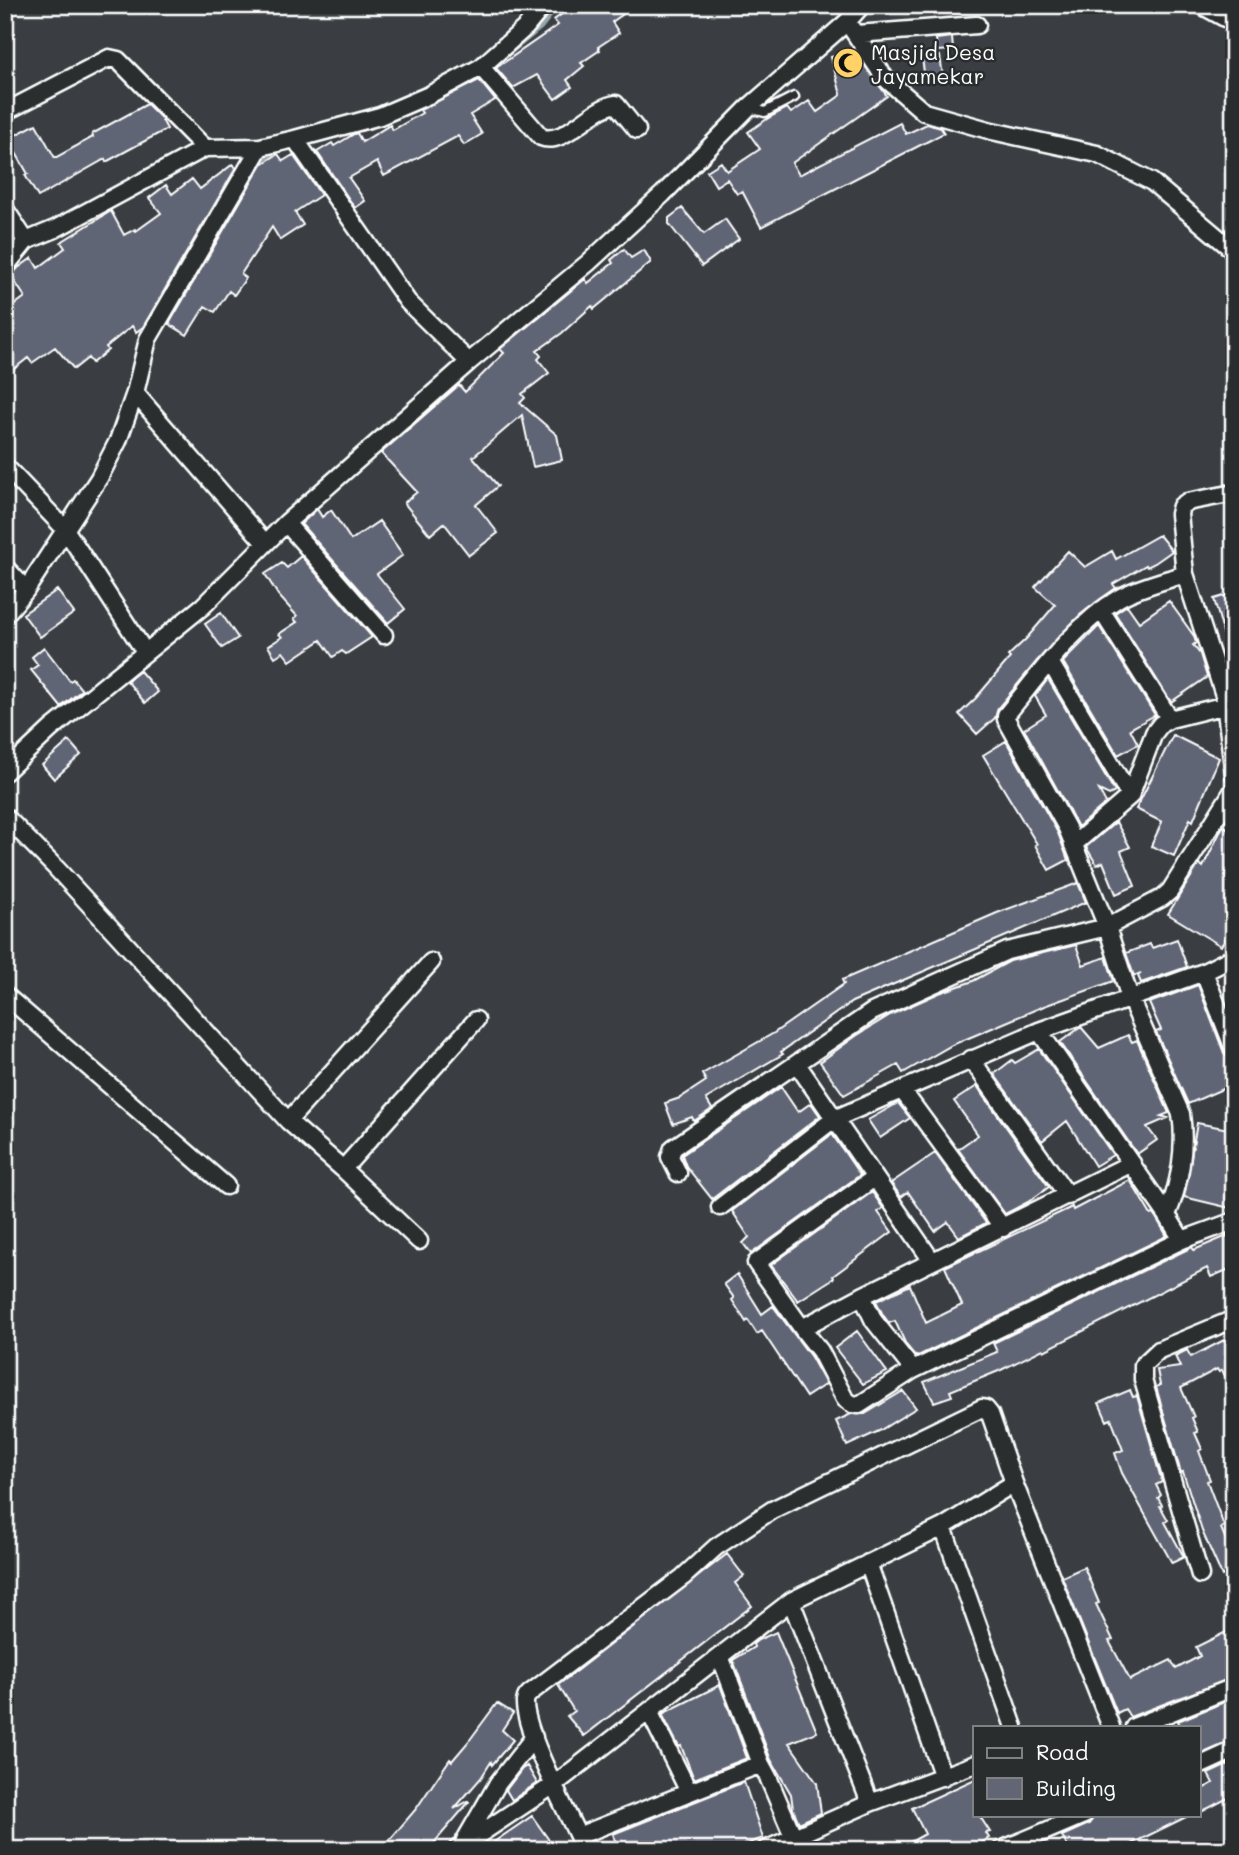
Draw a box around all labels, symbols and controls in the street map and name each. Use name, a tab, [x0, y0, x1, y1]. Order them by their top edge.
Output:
place label: Masjid Desa Jayamekar	[871, 38, 995, 89]
mosque icon: Masjid Desa Jayamekar	[831, 46, 865, 80]
legend	[973, 1726, 1200, 1816]
text: Road	[1036, 1738, 1088, 1765]
text: Building	[1036, 1774, 1116, 1801]

